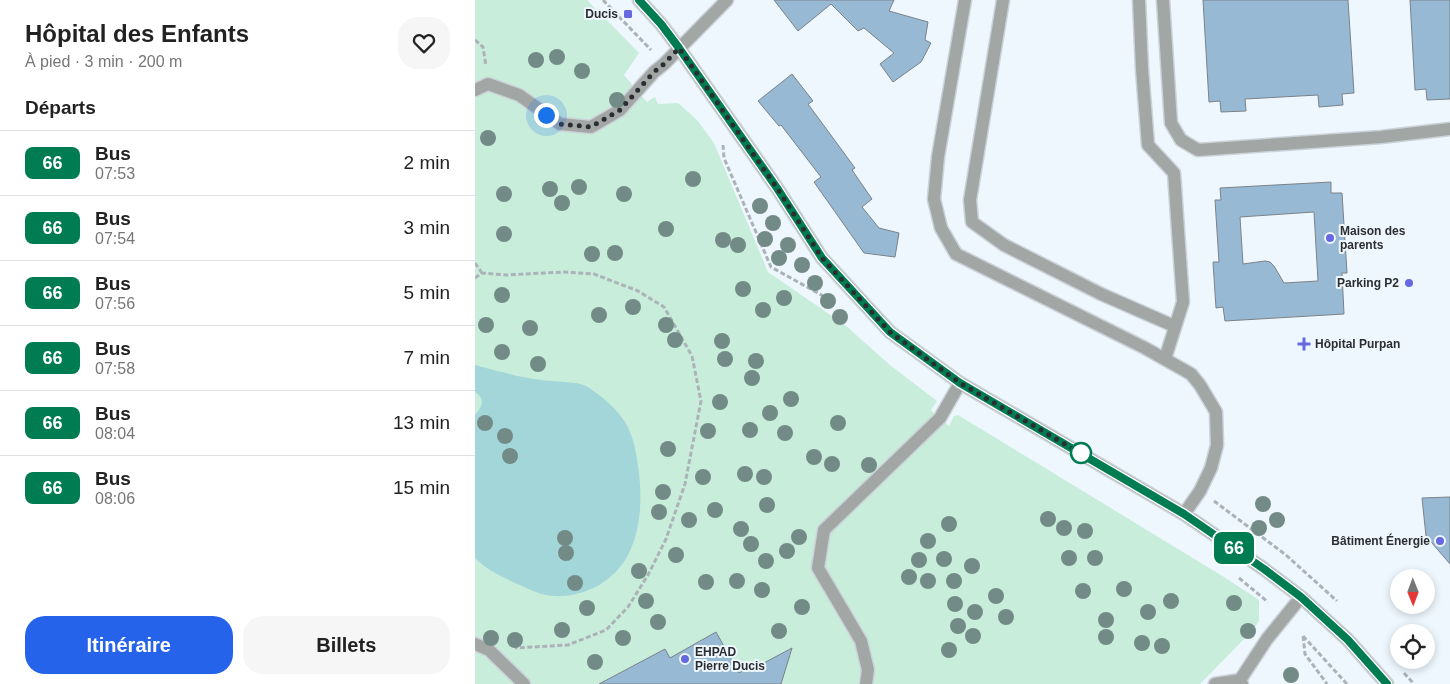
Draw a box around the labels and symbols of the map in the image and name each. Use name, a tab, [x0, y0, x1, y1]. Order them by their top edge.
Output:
place label: Ducis	[585, 7, 618, 21]
marker: Ducis	[622, 8, 634, 20]
your location	[534, 103, 559, 128]
place label: Maison des parents	[1340, 224, 1406, 252]
marker: Maison des parents	[1324, 232, 1336, 244]
place label: Parking P2	[1337, 276, 1399, 290]
marker: Parking P2	[1403, 277, 1415, 289]
marker: Hôpital Purpan	[1297, 337, 1311, 351]
place label: Hôpital Purpan	[1315, 337, 1400, 351]
unlabelled marker	[1070, 442, 1092, 464]
line badge: 66	[1211, 532, 1257, 564]
place label: Bâtiment Énergie	[1331, 533, 1430, 548]
marker: Bâtiment Énergie	[1434, 535, 1446, 547]
north arrow	[1390, 569, 1435, 614]
place label: EHPAD Pierre Ducis	[695, 645, 765, 673]
marker: EHPAD Pierre Ducis	[679, 653, 691, 665]

